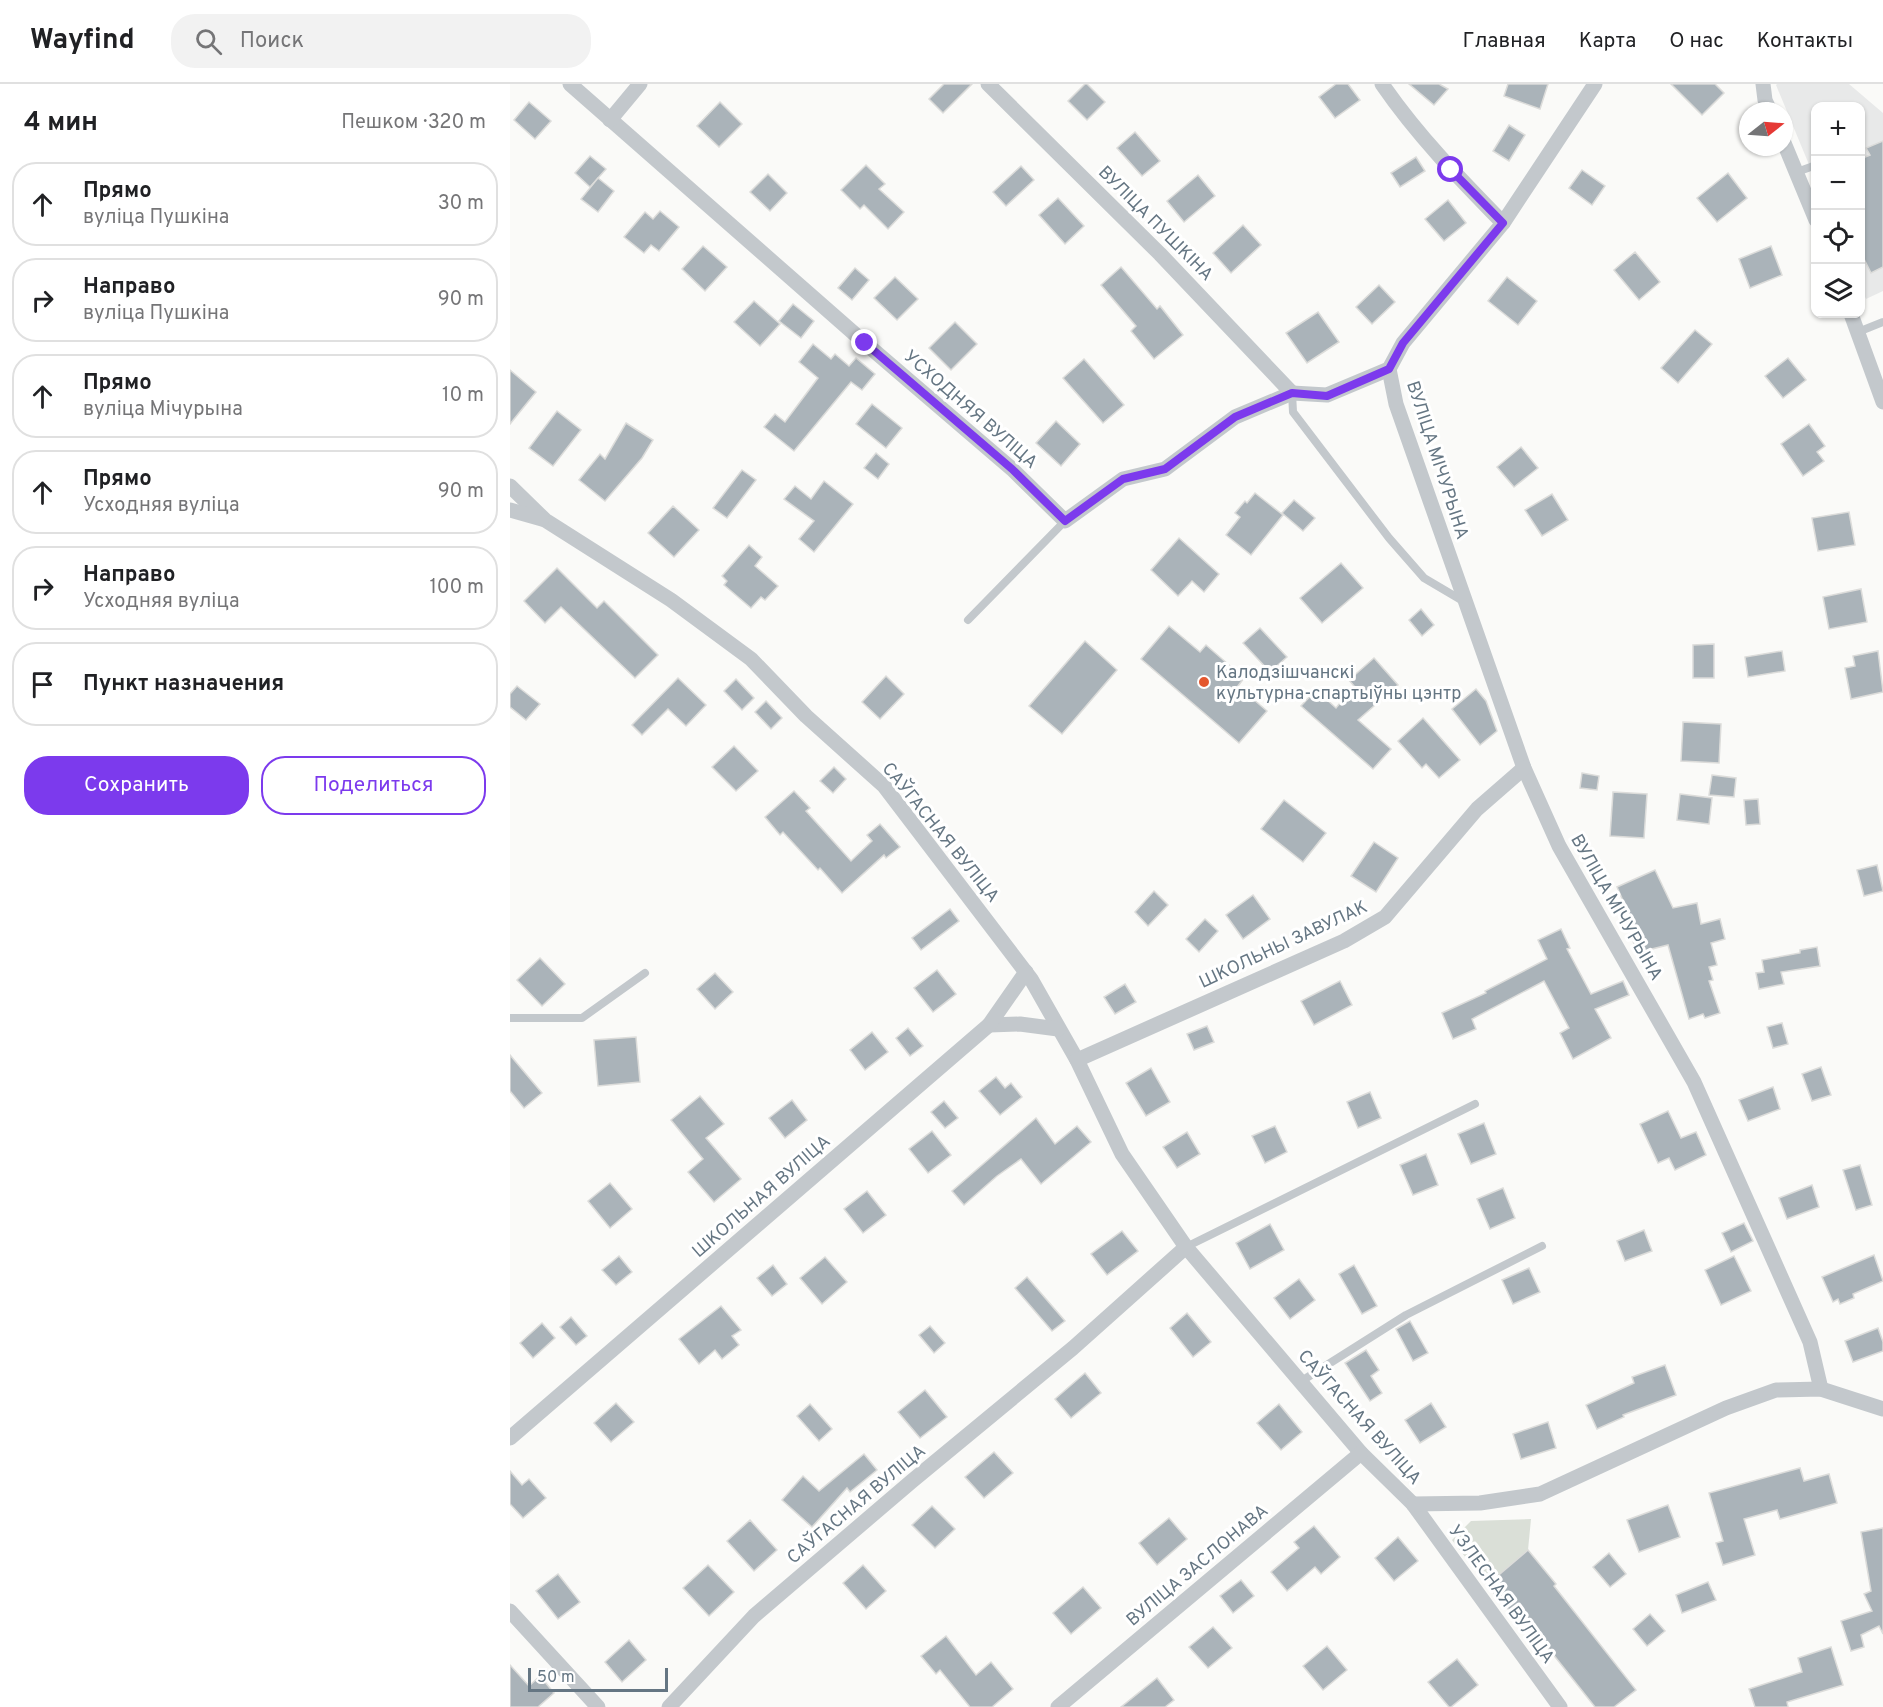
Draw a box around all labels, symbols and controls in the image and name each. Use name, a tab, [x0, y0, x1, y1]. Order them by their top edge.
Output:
search box	[171, 14, 591, 68]
text: Wayfind	[30, 23, 135, 59]
icon: search	[192, 25, 225, 58]
text: Поиск	[240, 28, 304, 55]
text: Главная	[1462, 28, 1546, 55]
text: Карта	[1579, 28, 1636, 55]
text: О нас	[1669, 28, 1724, 55]
text: Контакты	[1757, 28, 1853, 55]
north arrow	[1739, 102, 1793, 156]
map controls	[1811, 102, 1865, 318]
button: +	[1811, 102, 1865, 156]
text: 4 мин	[24, 107, 98, 140]
text: Пешком · 320 m	[341, 110, 486, 136]
route start	[1437, 156, 1463, 182]
button: −	[1811, 156, 1865, 210]
street label: ВУЛІЦА ПУШКІНА	[1092, 162, 1217, 287]
text: Прямо	[83, 178, 152, 205]
icon: ahead	[26, 188, 59, 221]
text: 30 m	[438, 191, 484, 217]
text: вуліца Пушкіна	[83, 205, 229, 231]
button: locate	[1811, 210, 1865, 264]
button: layers	[1811, 264, 1865, 318]
text: Направо	[83, 274, 175, 301]
icon: right	[26, 284, 59, 317]
text: 90 m	[438, 287, 484, 313]
text: вуліца Пушкіна	[83, 301, 229, 327]
route end	[851, 329, 877, 355]
street label: УСХОДНЯЯ ВУЛІЦА	[898, 346, 1042, 475]
text: Прямо	[83, 370, 152, 397]
street label: ВУЛІЦА МІЧУРЫНА	[1400, 378, 1473, 543]
icon: ahead	[26, 380, 59, 413]
text: 10 m	[442, 383, 484, 409]
text: вуліца Мічурына	[83, 397, 243, 423]
text: Прямо	[83, 466, 152, 493]
icon: ahead	[26, 476, 59, 509]
text: 90 m	[438, 479, 484, 505]
text: Усходняя вуліца	[83, 493, 240, 519]
text: Направо	[83, 562, 175, 589]
icon: right	[26, 572, 59, 605]
text: 100 m	[429, 575, 484, 601]
text: Усходняя вуліца	[83, 589, 240, 615]
place label: Калодзішчанскі культурна-спартыўны цэнтр	[1216, 662, 1461, 706]
icon: arrive	[26, 668, 59, 701]
text: Пункт назначения	[83, 671, 284, 698]
marker: Калодзішчанскі культурна-спартыўны цэнтр	[1197, 675, 1211, 689]
button: Сохранить	[24, 756, 249, 815]
button: Поделиться	[261, 756, 486, 815]
street label: САЎГАСНАЯ ВУЛІЦА	[876, 757, 1005, 908]
street label: ВУЛІЦА МІЧУРЫНА	[1564, 831, 1667, 985]
street label: ШКОЛЬНЫ ЗАВУЛАК	[1196, 896, 1372, 995]
street label: ШКОЛЬНАЯ ВУЛІЦА	[688, 1131, 836, 1264]
street label: САЎГАСНАЯ ВУЛІЦА	[1292, 1344, 1427, 1490]
street label: САЎГАСНАЯ ВУЛІЦА	[782, 1439, 931, 1570]
street label: ВУЛІЦА ЗАСЛОНАВА	[1122, 1500, 1274, 1632]
street label: УЗЛЕСНАЯ ВУЛІЦА	[1443, 1521, 1559, 1669]
scale bar	[528, 1665, 668, 1692]
text: 50 m	[537, 1668, 575, 1688]

